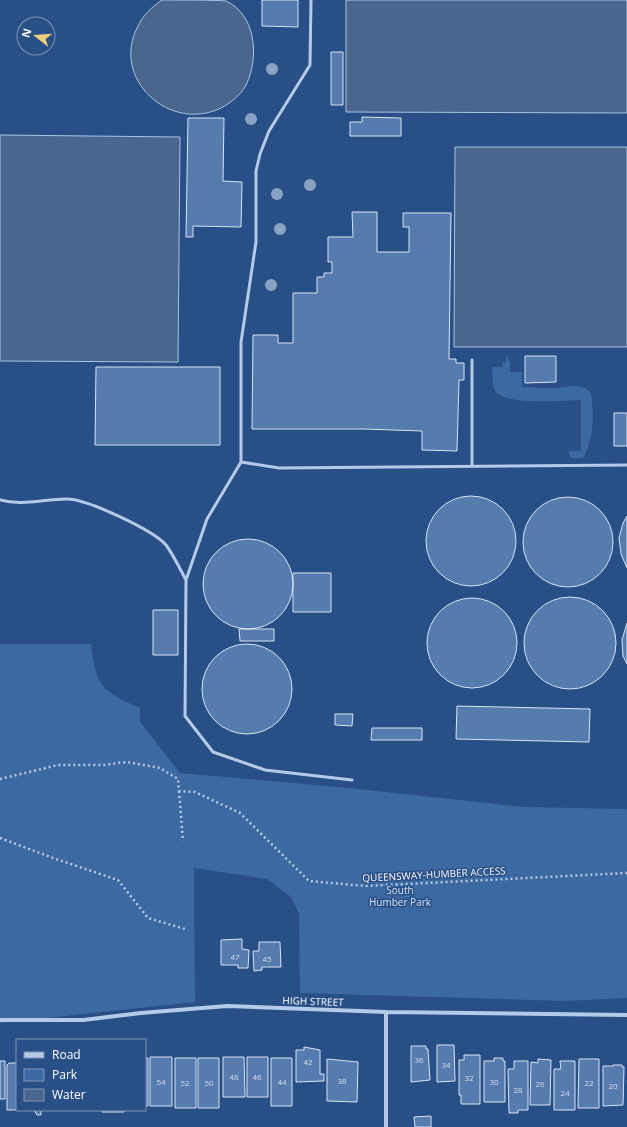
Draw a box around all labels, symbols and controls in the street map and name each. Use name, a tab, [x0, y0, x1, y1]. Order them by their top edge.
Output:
north arrow	[16, 16, 56, 56]
text: N	[17, 26, 34, 39]
street label: QUEENSWAY-HUMBER ACCESS	[362, 863, 506, 885]
park label: South Humber Park	[369, 883, 432, 909]
house number: 47	[230, 951, 240, 962]
house number: 45	[262, 953, 272, 964]
street label: HIGH STREET	[282, 993, 344, 1009]
legend	[16, 1039, 146, 1111]
text: Road	[52, 1046, 81, 1063]
house number: 36	[414, 1054, 424, 1065]
house number: 42	[303, 1056, 313, 1067]
house number: 34	[441, 1059, 451, 1070]
text: Park	[52, 1066, 78, 1083]
house number: 48	[229, 1071, 239, 1082]
house number: 46	[252, 1071, 262, 1082]
house number: 32	[464, 1072, 474, 1083]
house number: 38	[337, 1075, 347, 1086]
house number: 54	[156, 1076, 166, 1087]
house number: 44	[277, 1076, 287, 1087]
house number: 30	[489, 1076, 499, 1087]
house number: 52	[180, 1077, 190, 1088]
house number: 50	[204, 1077, 214, 1088]
house number: 22	[584, 1077, 594, 1088]
house number: 26	[535, 1078, 545, 1089]
house number: 20	[608, 1080, 618, 1091]
house number: 28	[513, 1084, 523, 1095]
text: Water	[52, 1086, 86, 1103]
house number: 24	[560, 1087, 570, 1098]

